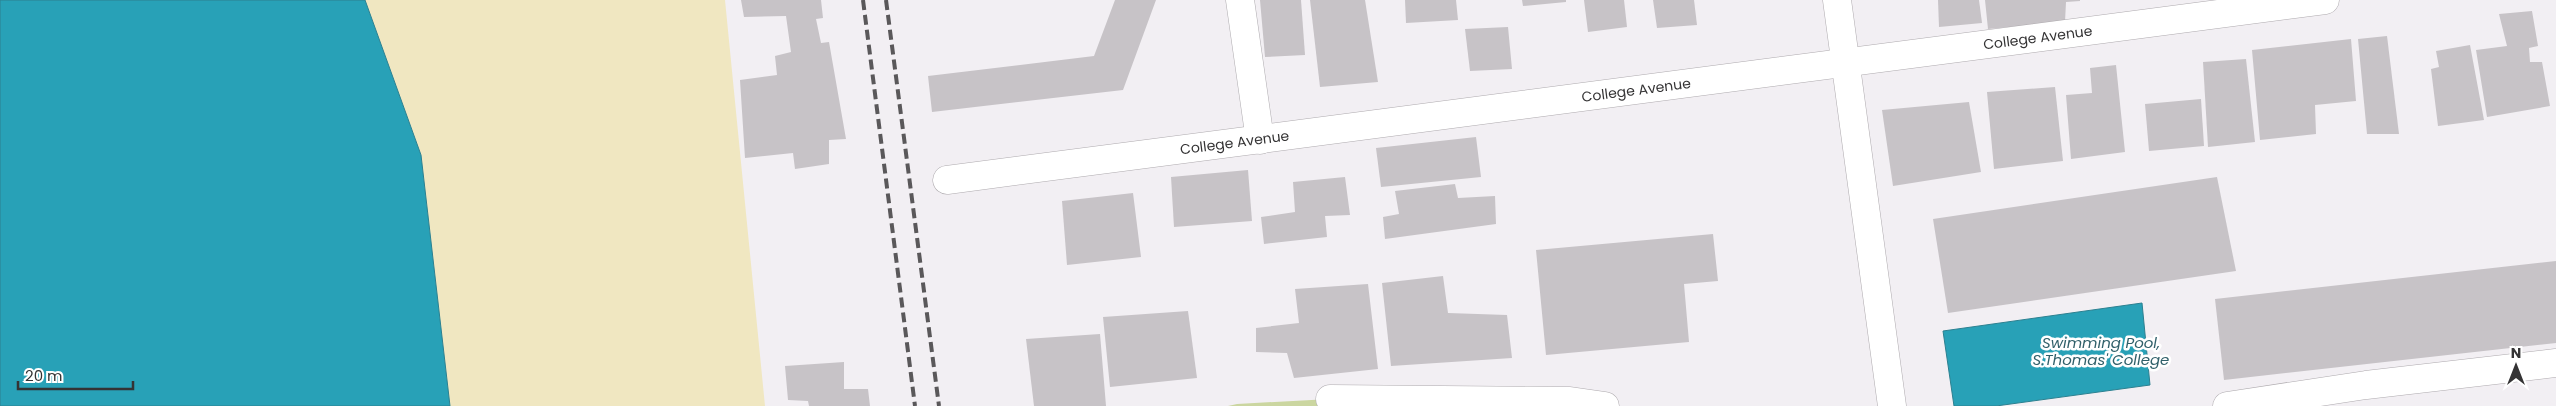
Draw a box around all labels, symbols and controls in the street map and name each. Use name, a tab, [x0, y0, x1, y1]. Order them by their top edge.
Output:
street label: College Avenue	[1982, 20, 2094, 55]
street label: College Avenue	[1580, 73, 1692, 107]
street label: College Avenue	[1179, 125, 1291, 159]
water label: Swimming Pool, S.Thomas' College	[2033, 332, 2169, 370]
north arrow	[2491, 341, 2541, 391]
text: N	[2511, 343, 2521, 363]
scale bar	[18, 358, 132, 390]
text: 20 m	[25, 365, 63, 386]

